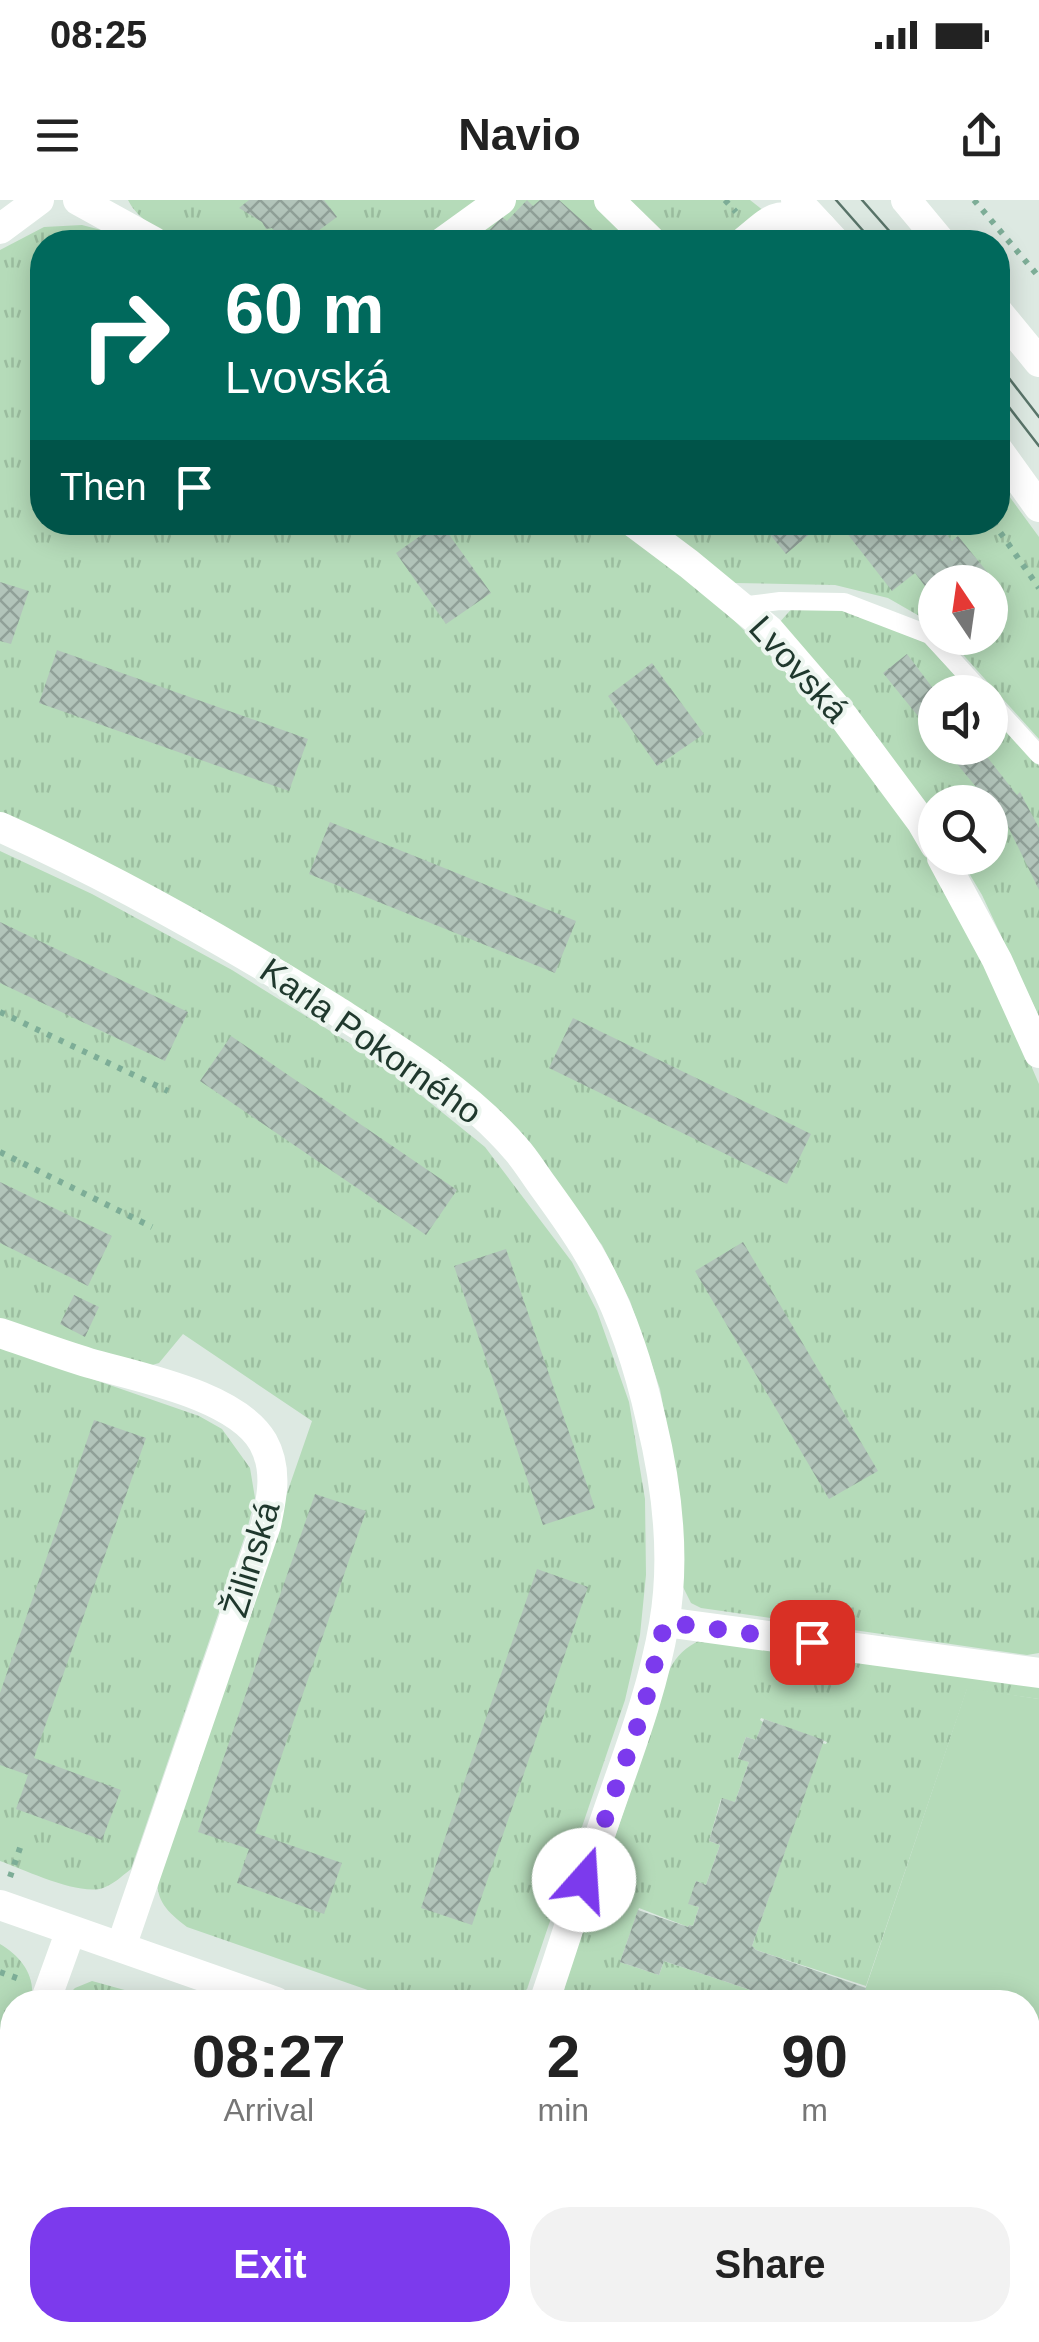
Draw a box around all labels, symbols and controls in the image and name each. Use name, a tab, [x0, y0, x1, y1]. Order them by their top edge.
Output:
text: 08:25	[50, 14, 147, 56]
icon: menu	[30, 108, 85, 163]
icon: share	[954, 108, 1009, 163]
text: Navio	[458, 109, 581, 160]
icon: right	[60, 270, 190, 400]
text: 60 m	[225, 270, 385, 348]
text: Lvovská	[225, 352, 390, 403]
icon: arrive	[167, 460, 222, 515]
text: Then	[60, 466, 147, 508]
north arrow	[918, 565, 1008, 655]
map controls	[918, 565, 1008, 875]
street label: Lvovská	[742, 608, 857, 730]
button: sound	[918, 675, 1008, 765]
button: search	[918, 785, 1008, 875]
street label: Karla Pokorného	[253, 950, 489, 1131]
street label: Žilinská	[215, 1496, 287, 1621]
pin	[770, 1600, 855, 1685]
icon: arrive	[785, 1615, 840, 1670]
position arrow	[532, 1828, 636, 1932]
text: 08:27	[192, 2023, 346, 2090]
text: 2	[547, 2023, 580, 2090]
text: 90	[781, 2023, 848, 2090]
text: Arrival	[223, 2092, 314, 2128]
text: min	[538, 2092, 589, 2128]
text: m	[801, 2092, 828, 2128]
button: Exit	[30, 2207, 510, 2322]
button: Share	[530, 2207, 1010, 2322]

